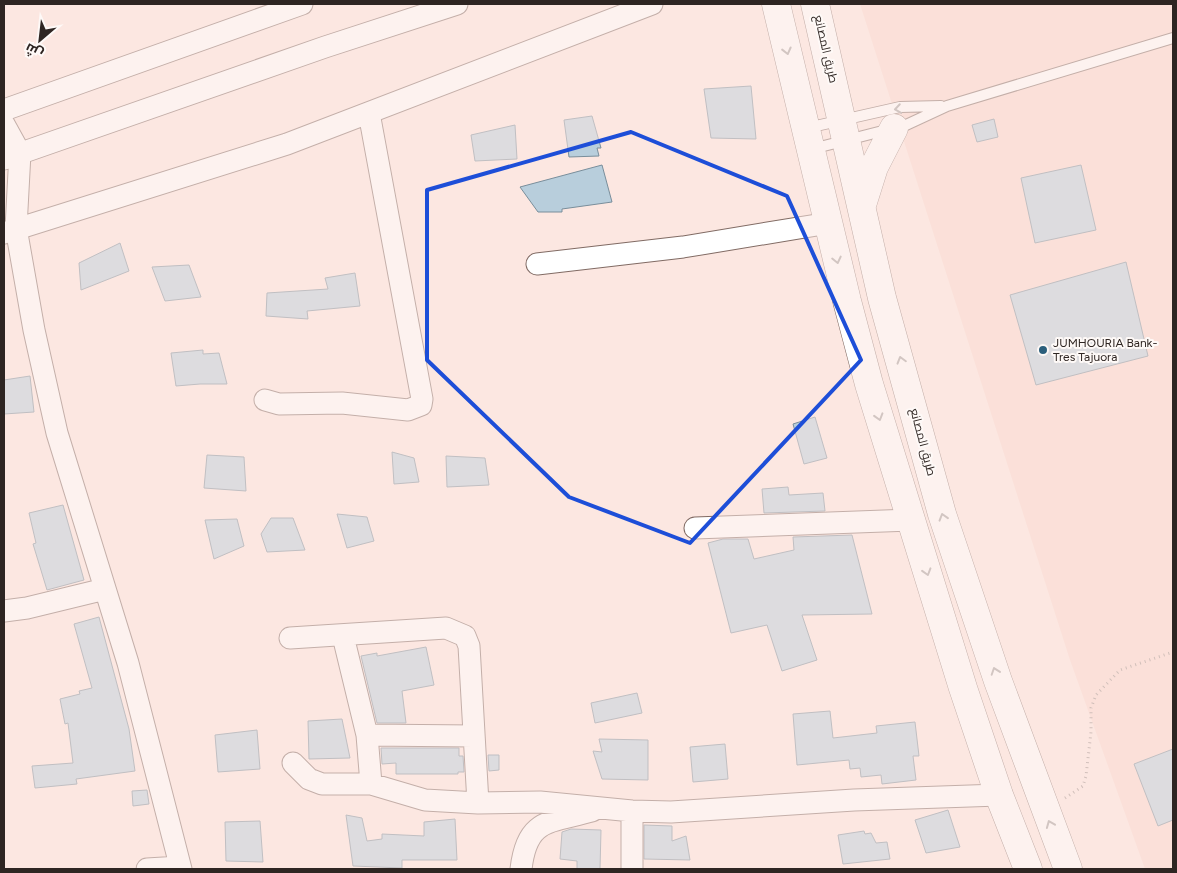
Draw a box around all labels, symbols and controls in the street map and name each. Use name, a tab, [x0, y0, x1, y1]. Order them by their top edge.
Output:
street label: طريق المصانع	[810, 14, 841, 85]
north arrow	[15, 15, 65, 65]
text: ش	[22, 39, 46, 63]
one-way arrow	[781, 47, 792, 56]
one-way arrow	[894, 103, 902, 113]
one-way arrow	[831, 256, 842, 265]
place label: JUMHOURIA Bank- Tres Tajuora	[1053, 336, 1157, 364]
marker: JUMHOURIA Bank- Tres Tajuora	[1037, 344, 1049, 356]
one-way arrow	[896, 357, 906, 365]
street label: طريق المصانع	[906, 407, 939, 478]
one-way arrow	[874, 412, 884, 421]
one-way arrow	[939, 514, 949, 522]
one-way arrow	[921, 568, 931, 576]
one-way arrow	[991, 668, 1001, 676]
one-way arrow	[1046, 820, 1057, 829]

